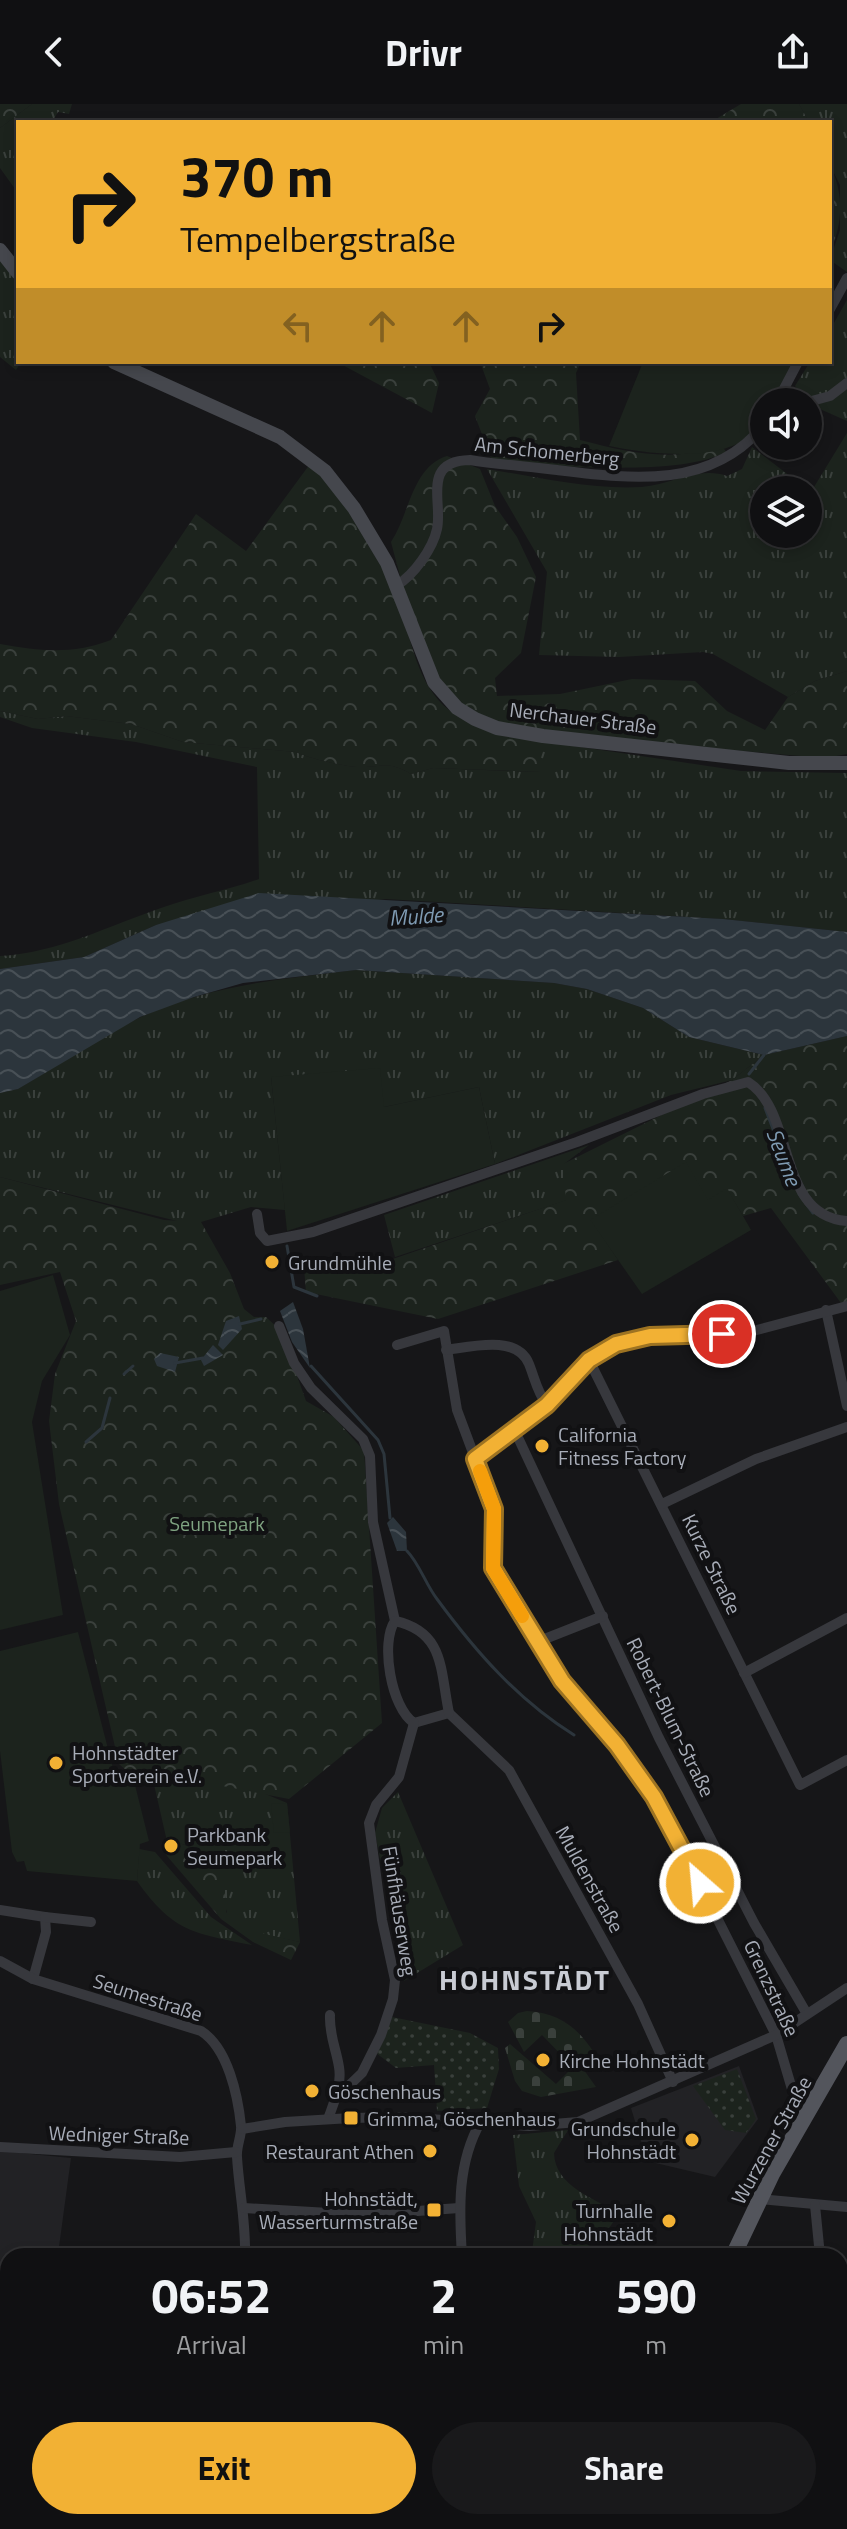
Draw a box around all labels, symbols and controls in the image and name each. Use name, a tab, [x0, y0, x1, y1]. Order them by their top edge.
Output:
text: Drivr	[385, 25, 462, 80]
icon: back	[32, 30, 76, 74]
icon: share	[771, 30, 815, 74]
text: 370 m	[180, 134, 333, 219]
icon: right	[48, 152, 152, 256]
text: Tempelbergstraße	[180, 211, 456, 266]
icon: left	[276, 304, 320, 348]
icon: ahead	[360, 304, 404, 348]
icon: ahead	[444, 304, 488, 348]
icon: right	[528, 304, 572, 348]
map controls	[750, 388, 822, 548]
button: sound	[750, 388, 822, 460]
street label: Am Schomerberg	[473, 428, 621, 474]
button: layers	[750, 476, 822, 548]
street label: Nerchauer Straße	[508, 694, 658, 742]
water label: Mulde	[388, 897, 446, 935]
water label: Seume	[758, 1123, 811, 1192]
place label: Grundmühle	[288, 1247, 392, 1278]
marker: Grundmühle	[263, 1253, 281, 1271]
pin	[688, 1300, 756, 1368]
icon: arrive	[700, 1312, 744, 1356]
place label: California Fitness Factory	[558, 1419, 687, 1473]
marker: California Fitness Factory	[533, 1437, 551, 1455]
park label: Seumepark	[169, 1508, 265, 1539]
street label: Kurze Straße	[674, 1508, 750, 1620]
street label: Robert-Blum-Straße	[619, 1632, 723, 1802]
place label: Hohnstädter Sportverein e.V.	[72, 1737, 202, 1791]
marker: Hohnstädter Sportverein e.V.	[47, 1754, 65, 1772]
place label: Parkbank Seumepark	[187, 1819, 283, 1873]
street label: Muldenstraße	[548, 1820, 632, 1938]
marker: Parkbank Seumepark	[162, 1837, 180, 1855]
position arrow	[658, 1841, 742, 1925]
street label: Fünfhäuserweg	[374, 1844, 426, 1978]
street label: Grenzstraße	[736, 1934, 808, 2042]
district label: HOHNSTÄDT	[439, 1958, 611, 2001]
street label: Seumestraße	[89, 1965, 207, 2029]
place label: Kirche Hohnstädt	[559, 2045, 705, 2076]
marker: Kirche Hohnstädt	[534, 2051, 552, 2069]
street label: Wurzener Straße	[723, 2070, 819, 2210]
place label: Göschenhaus	[328, 2076, 441, 2107]
marker: Göschenhaus	[303, 2082, 321, 2100]
place label: Grimma, Göschenhaus	[367, 2103, 556, 2134]
marker: Grimma, Göschenhaus	[342, 2109, 360, 2127]
place label: Grundschule Hohnstädt	[571, 2113, 676, 2167]
street label: Wedniger Straße	[48, 2117, 190, 2153]
marker: Grundschule Hohnstädt	[683, 2131, 701, 2149]
place label: Restaurant Athen	[266, 2136, 414, 2167]
marker: Restaurant Athen	[421, 2142, 439, 2160]
place label: Hohnstädt, Wasserturmstraße	[259, 2183, 418, 2237]
place label: Turnhalle Hohnstädt	[564, 2195, 653, 2249]
marker: Hohnstädt, Wasserturmstraße	[425, 2201, 443, 2219]
marker: Turnhalle Hohnstädt	[660, 2212, 678, 2230]
text: 06:52	[152, 2259, 271, 2332]
text: 2	[430, 2259, 457, 2332]
text: 590	[616, 2259, 696, 2332]
text: Arrival	[176, 2325, 247, 2364]
text: min	[423, 2325, 464, 2364]
text: m	[645, 2325, 667, 2364]
button: Exit	[32, 2422, 416, 2514]
button: Share	[432, 2422, 816, 2514]

